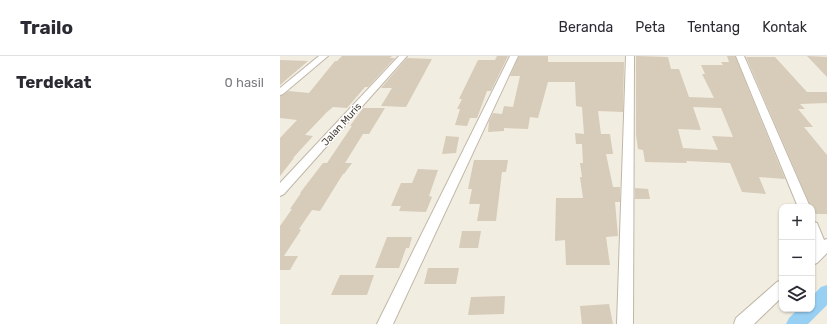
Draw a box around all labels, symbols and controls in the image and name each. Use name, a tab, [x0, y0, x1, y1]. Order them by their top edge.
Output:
text: Trailo	[20, 16, 73, 39]
text: Beranda	[559, 19, 613, 36]
text: Peta	[635, 19, 665, 36]
text: Tentang	[687, 19, 740, 36]
text: Kontak	[762, 19, 807, 36]
text: Terdekat	[16, 72, 91, 92]
text: 0 hasil	[225, 75, 264, 90]
street label: Jalan Muris	[319, 101, 364, 149]
map controls	[779, 204, 815, 312]
button: +	[779, 204, 815, 240]
button: −	[779, 240, 815, 276]
button: layers	[779, 276, 815, 312]

